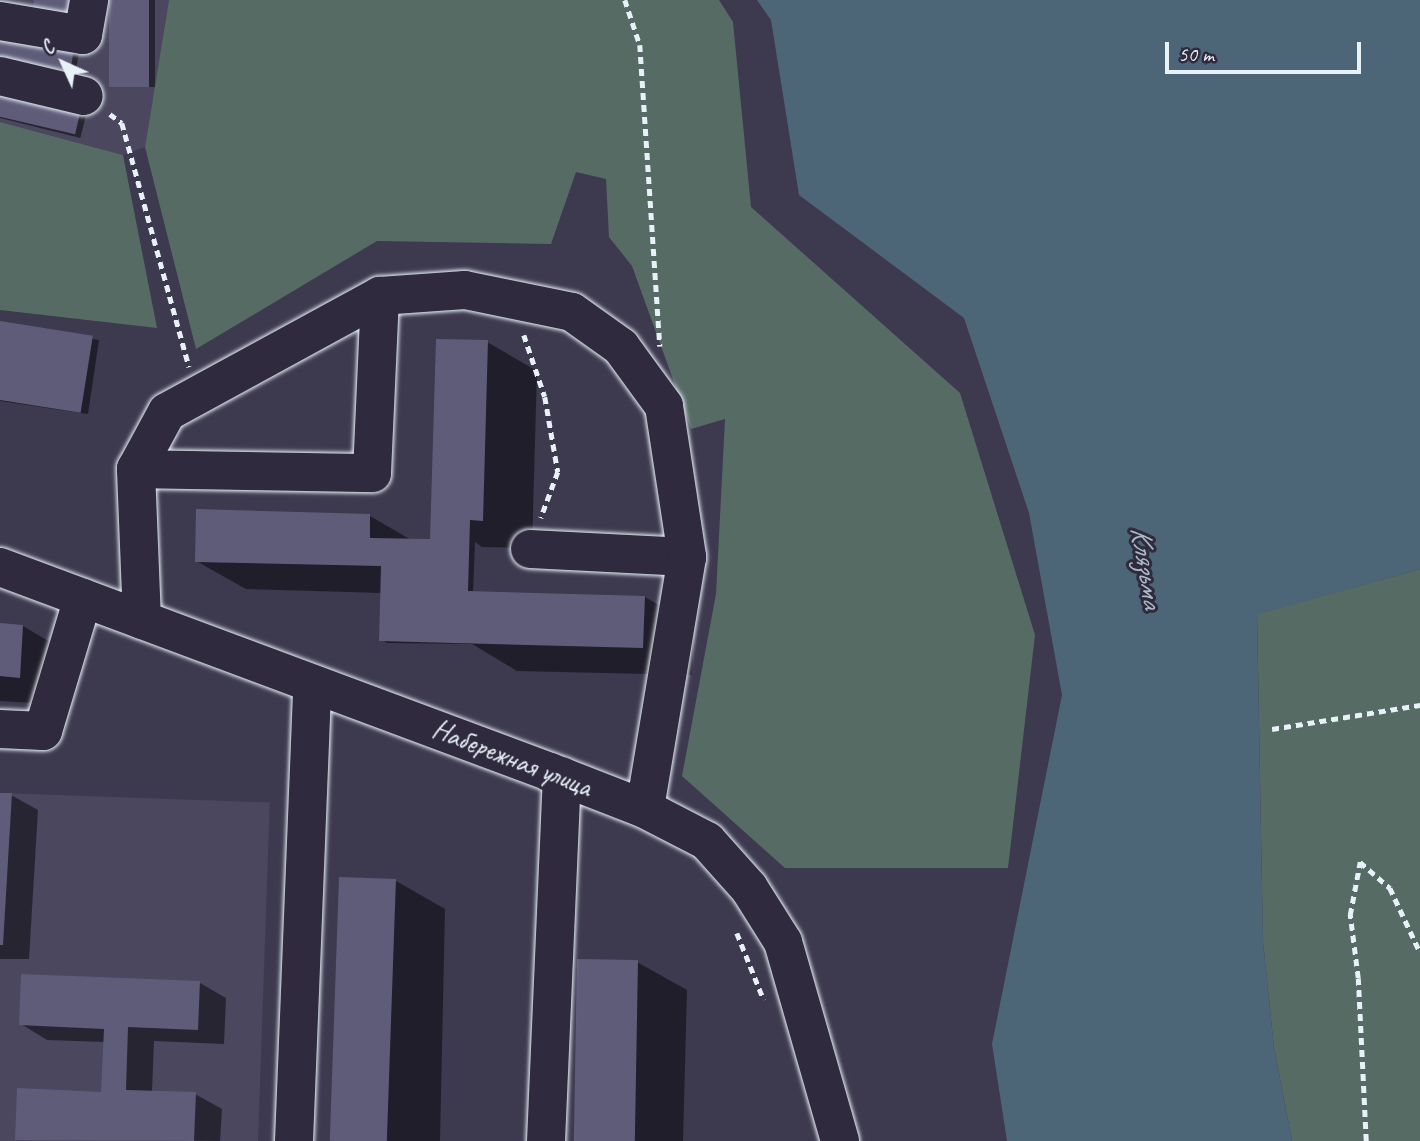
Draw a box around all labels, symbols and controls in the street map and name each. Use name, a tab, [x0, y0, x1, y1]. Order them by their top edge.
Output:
north arrow	[28, 28, 98, 98]
scale bar	[1168, 28, 1364, 72]
text: С	[36, 36, 60, 60]
text: 50 m	[1178, 41, 1214, 67]
water label: Клязьма	[1123, 524, 1171, 610]
street label: Набережная улица	[426, 712, 598, 804]

